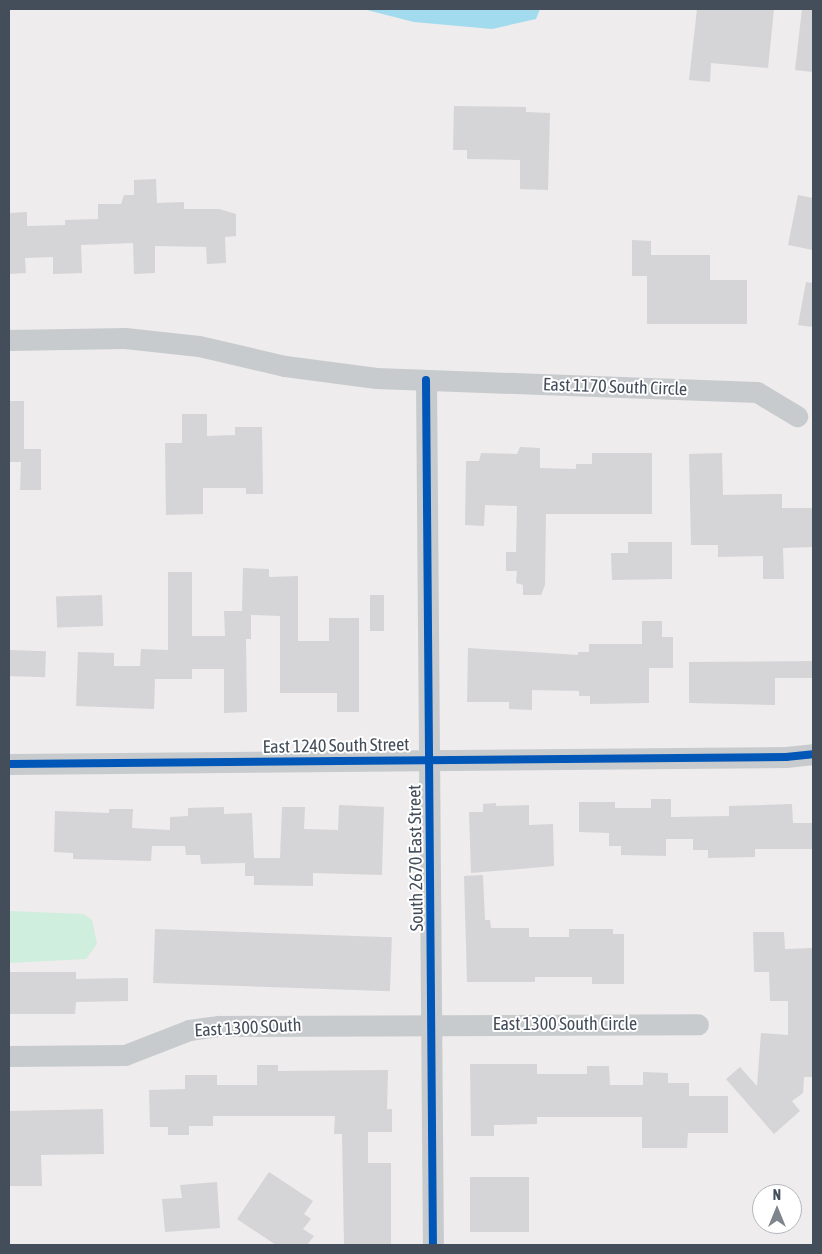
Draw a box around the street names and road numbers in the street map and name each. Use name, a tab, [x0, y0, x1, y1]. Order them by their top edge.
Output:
street label: East 1170 South Circle	[542, 374, 688, 400]
street label: East 1240 South Street	[262, 734, 410, 758]
street label: South 2670 East Street	[404, 784, 428, 932]
street label: East 1300 South Circle	[493, 1013, 637, 1035]
street label: East 1300 SOuth	[194, 1014, 302, 1042]

